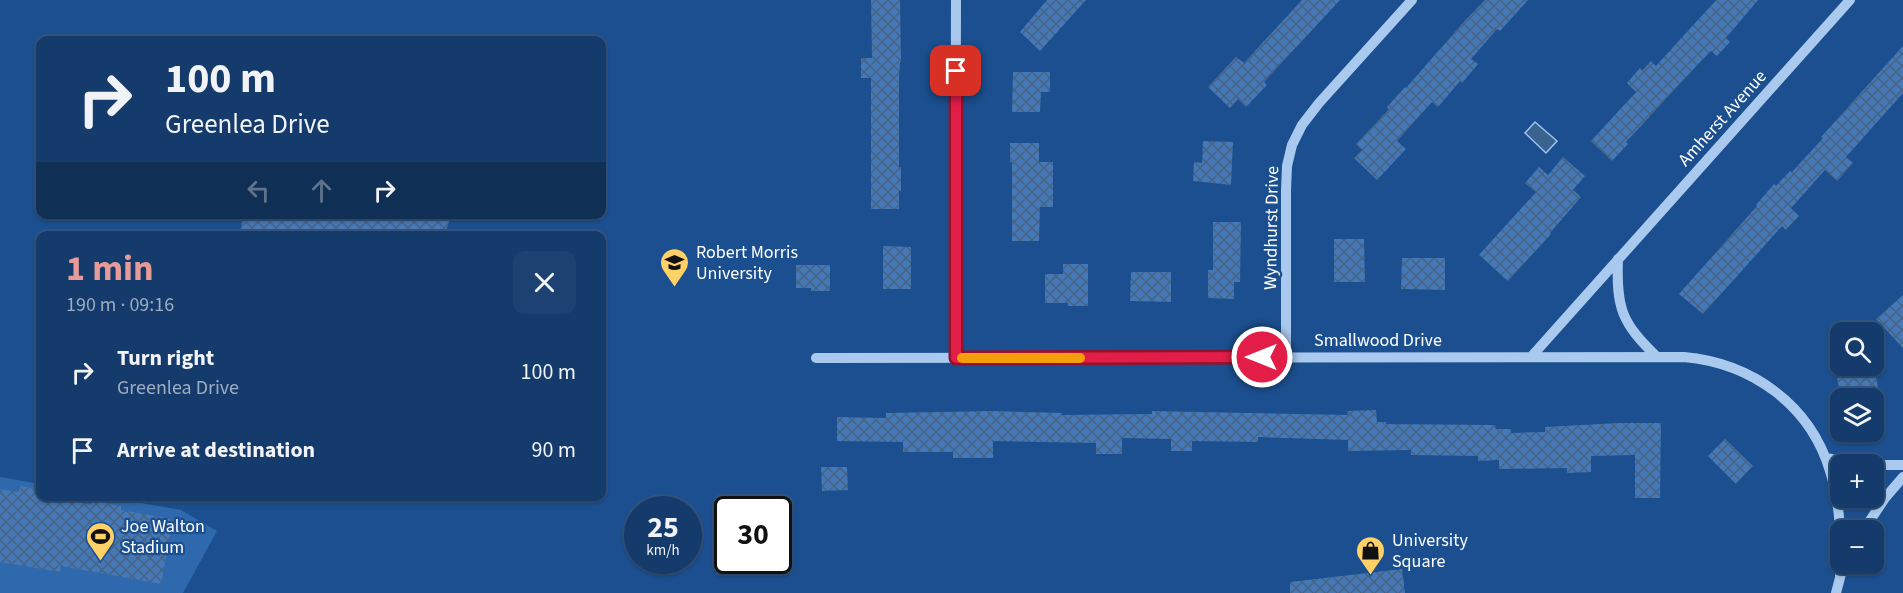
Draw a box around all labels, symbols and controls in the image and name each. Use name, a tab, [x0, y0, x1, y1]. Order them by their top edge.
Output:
pin	[930, 45, 981, 96]
text: 100 m	[165, 49, 276, 109]
icon: arrive	[939, 54, 972, 87]
icon: right	[66, 60, 144, 138]
street label: Amherst Avenue	[1672, 65, 1773, 172]
text: Greenlea Drive	[165, 105, 330, 144]
street label: Wyndhurst Drive	[1258, 166, 1285, 290]
icon: left	[242, 174, 275, 207]
icon: ahead	[305, 174, 338, 207]
icon: right	[368, 174, 401, 207]
place label: Robert Morris University	[696, 240, 798, 286]
text: 1 min	[66, 243, 154, 294]
school or university icon: Robert Morris University	[659, 246, 691, 288]
button: close	[513, 251, 576, 314]
text: 190 m · 09:16	[66, 291, 174, 319]
map controls	[1830, 322, 1884, 574]
button: search	[1830, 322, 1884, 376]
position arrow	[1230, 325, 1294, 389]
street label: Smallwood Drive	[1314, 328, 1442, 353]
text: Turn right	[117, 342, 214, 374]
icon: right	[66, 356, 99, 389]
text: 100 m	[521, 356, 576, 388]
text: Greenlea Drive	[117, 374, 239, 402]
button: layers	[1830, 388, 1884, 442]
icon: arrive	[66, 434, 99, 467]
text: Arrive at destination	[117, 434, 315, 466]
text: 90 m	[531, 434, 576, 466]
button: +	[1830, 454, 1884, 508]
speed limit sign: 30	[714, 496, 792, 574]
text: 25	[647, 506, 679, 549]
place label: Joe Walton Stadium	[121, 514, 205, 560]
sports icon: Joe Walton Stadium	[84, 520, 116, 562]
button: −	[1830, 520, 1884, 574]
place label: University Square	[1392, 528, 1468, 574]
shop icon: University Square	[1355, 534, 1387, 576]
text: km/h	[646, 540, 680, 561]

